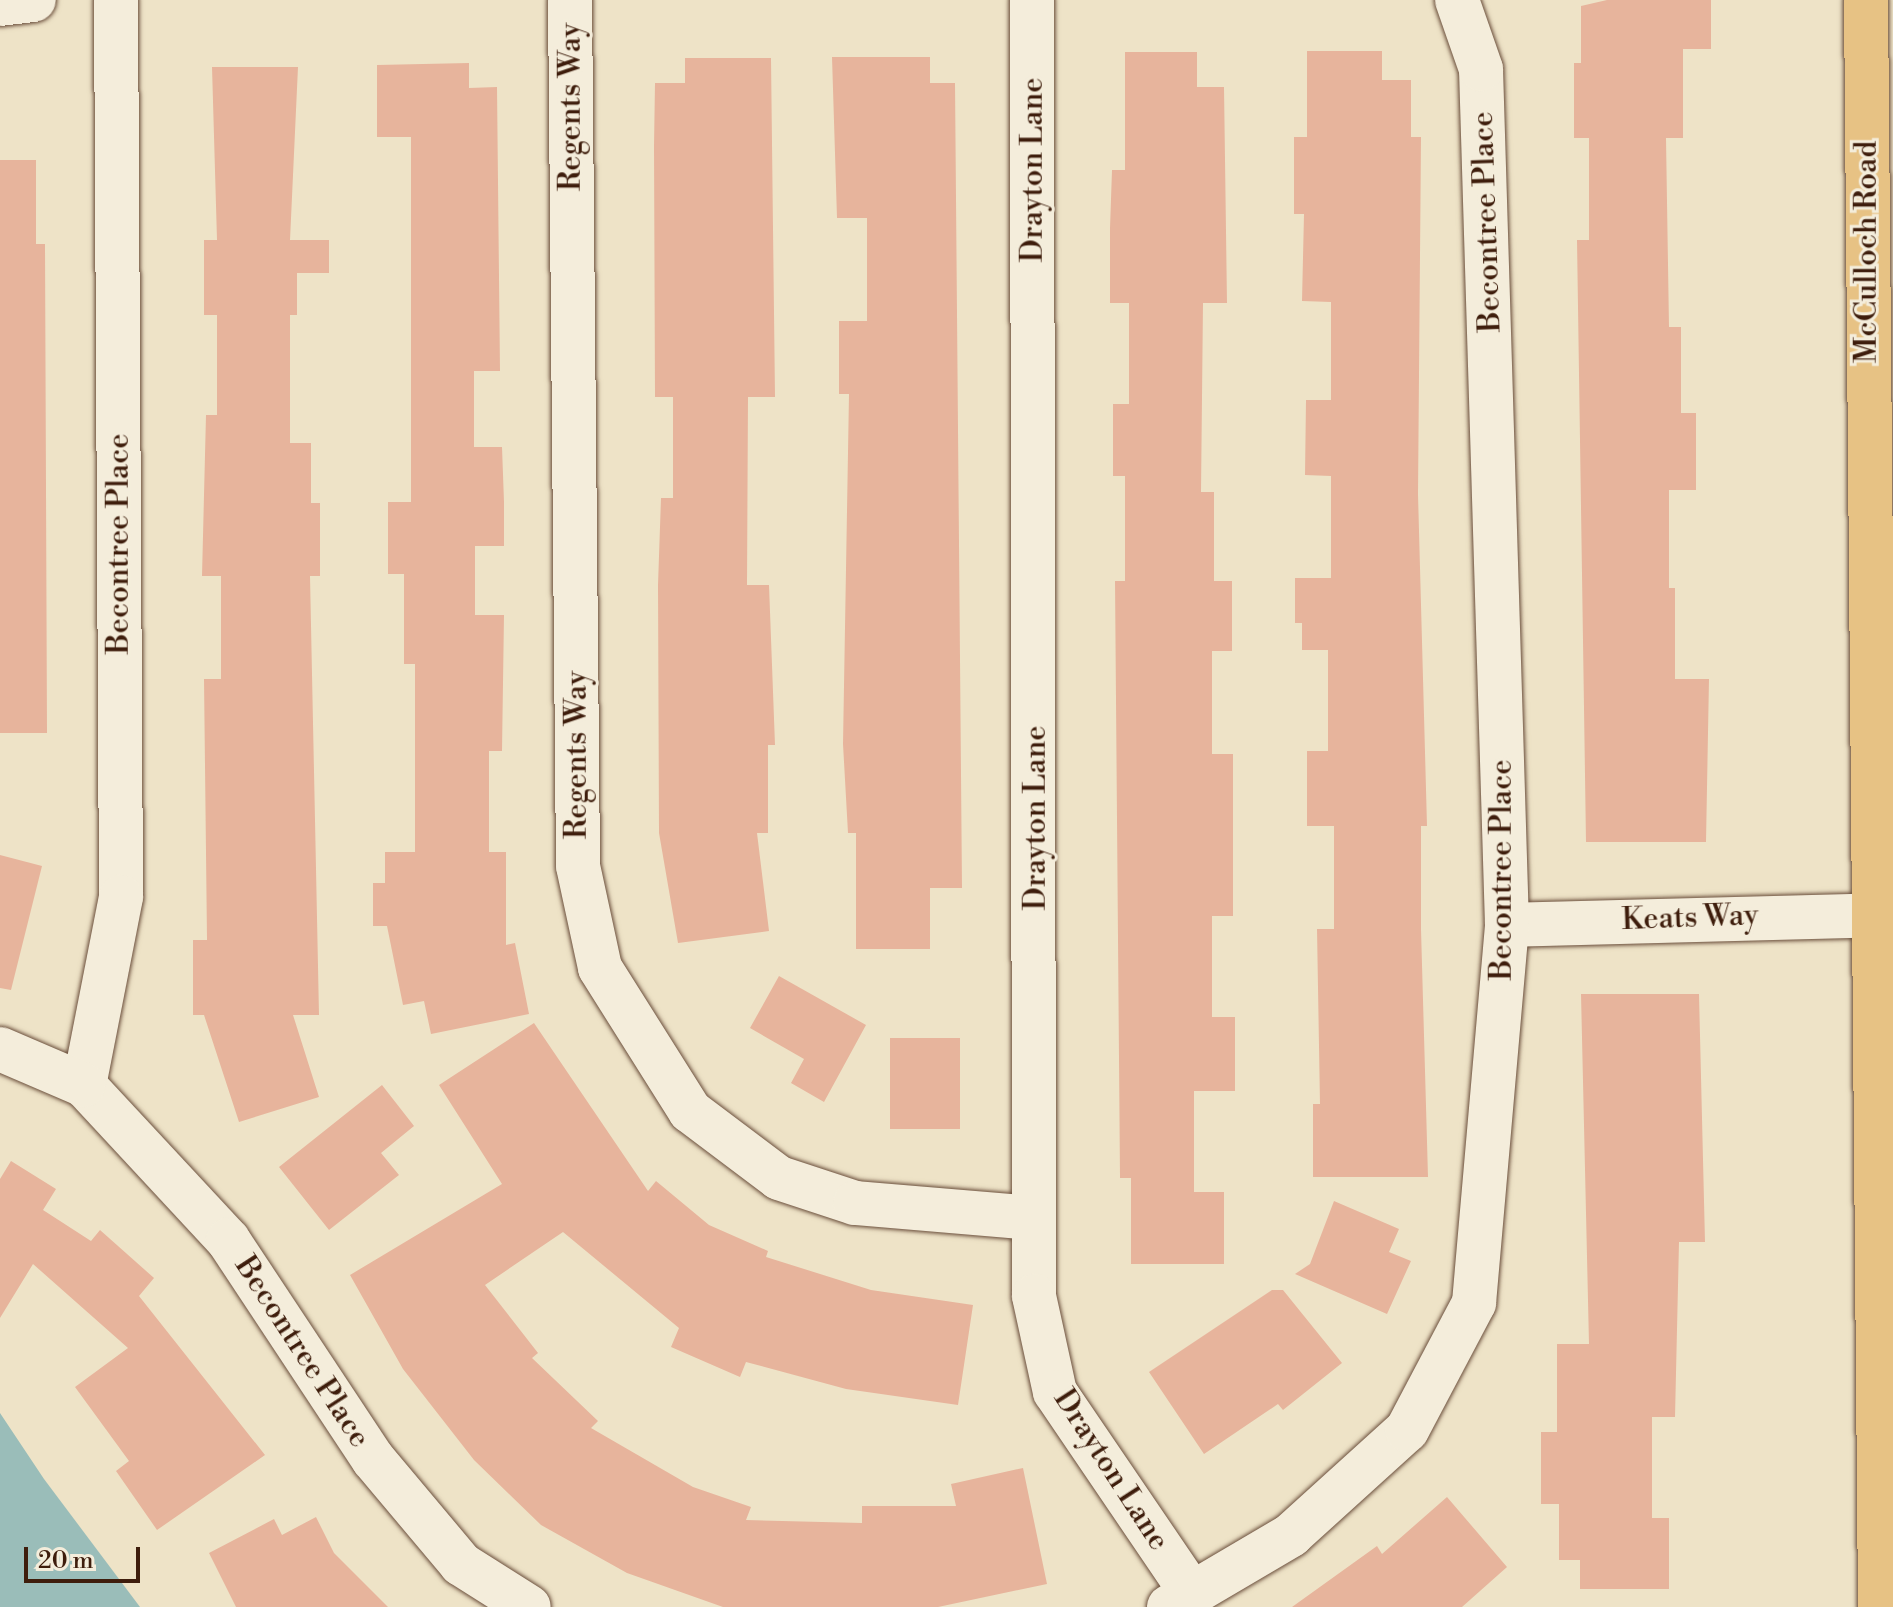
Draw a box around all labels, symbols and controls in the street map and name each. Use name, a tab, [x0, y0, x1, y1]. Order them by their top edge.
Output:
street label: Regents Way	[553, 23, 589, 191]
street label: Drayton Lane	[1015, 78, 1051, 262]
street label: Becontree Place	[1465, 111, 1509, 333]
street label: McCulloch Road	[1849, 141, 1885, 363]
street label: Becontree Place	[101, 434, 137, 654]
street label: Regents Way	[559, 671, 595, 839]
street label: Drayton Lane	[1018, 726, 1054, 910]
street label: Becontree Place	[1484, 760, 1520, 980]
street label: Keats Way	[1621, 898, 1759, 938]
street label: Becontree Place	[227, 1250, 377, 1454]
street label: Drayton Lane	[1046, 1383, 1176, 1557]
scale bar	[28, 1531, 144, 1581]
text: 20 m	[38, 1546, 94, 1576]

